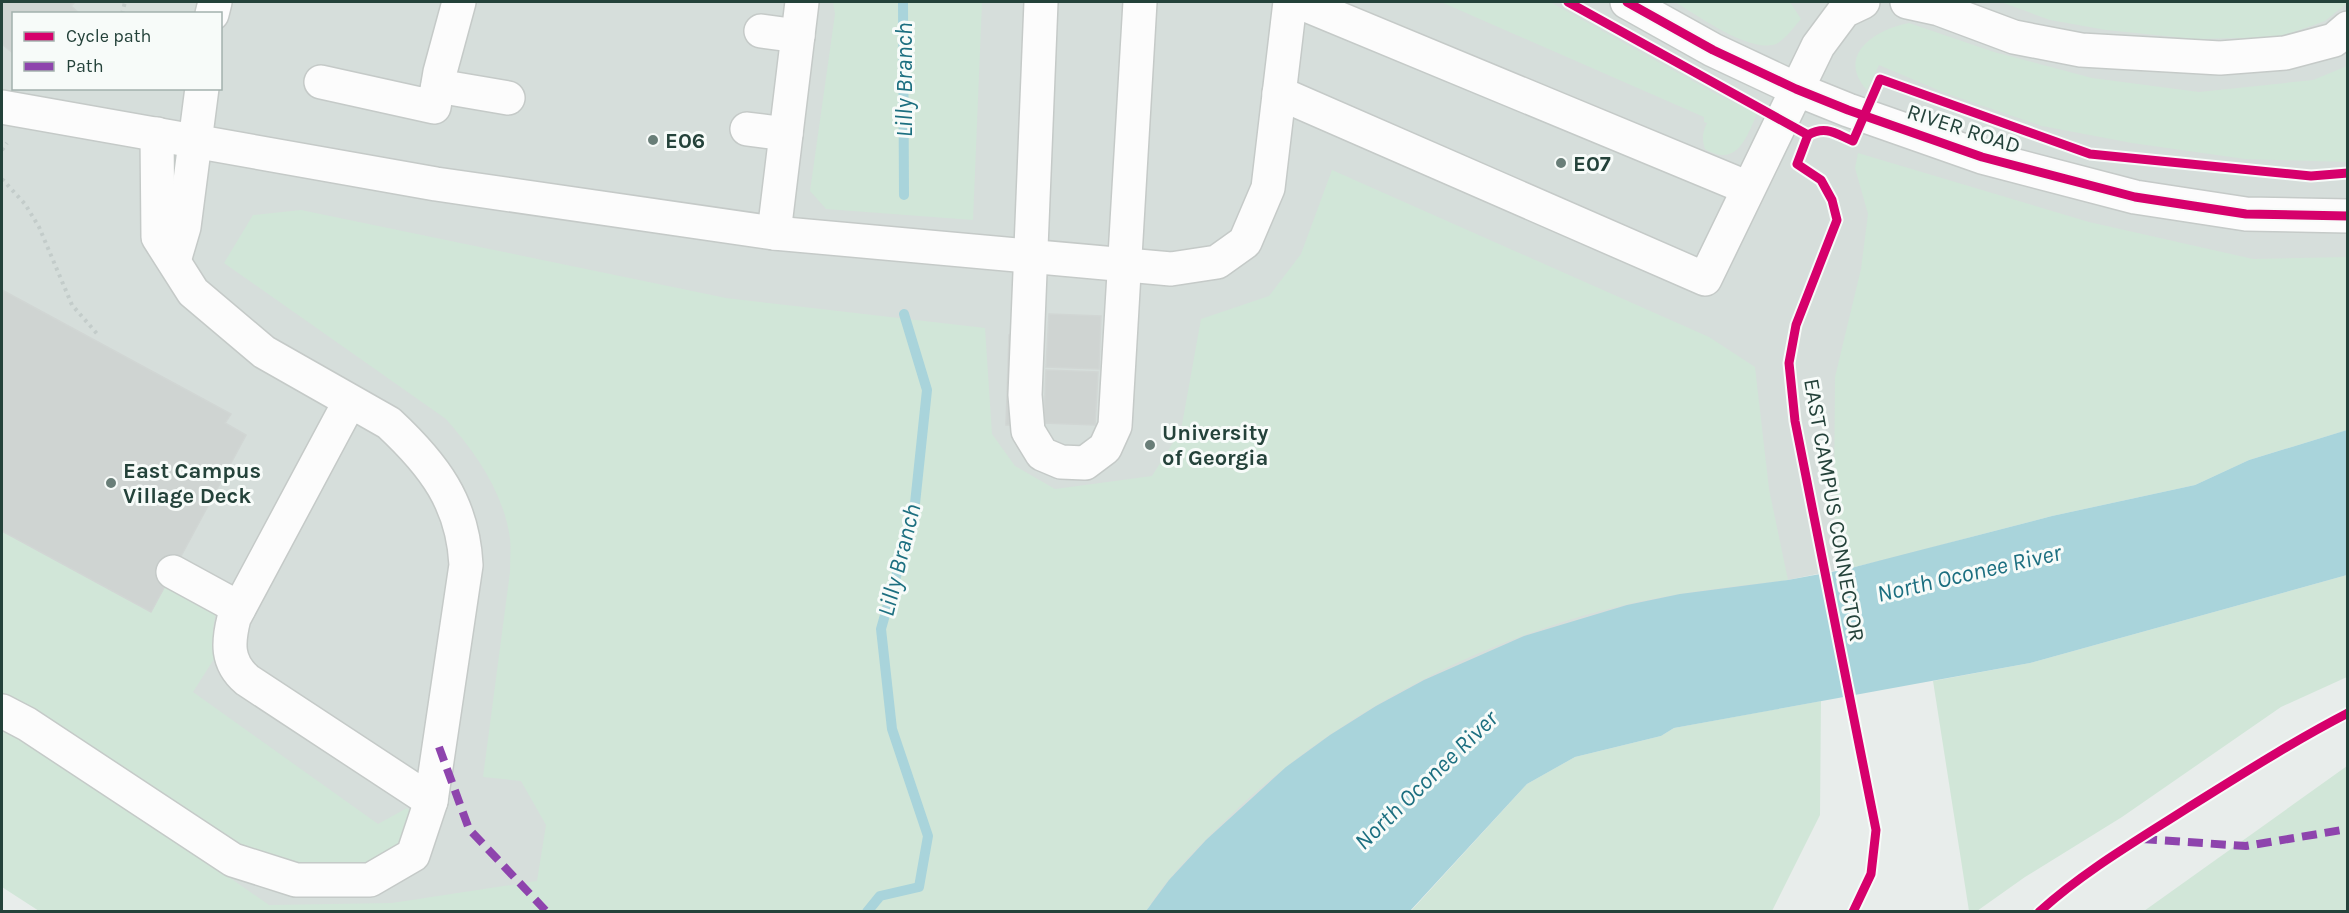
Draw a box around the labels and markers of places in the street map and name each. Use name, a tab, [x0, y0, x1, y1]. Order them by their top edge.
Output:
place label: E06	[665, 128, 705, 154]
marker: E06	[646, 133, 660, 147]
place label: E07	[1573, 151, 1611, 177]
marker: E07	[1554, 156, 1568, 170]
place label: University of Georgia	[1162, 420, 1268, 471]
marker: University of Georgia	[1143, 438, 1157, 452]
place label: East Campus Village Deck	[123, 458, 261, 509]
marker: East Campus Village Deck	[104, 476, 118, 490]

